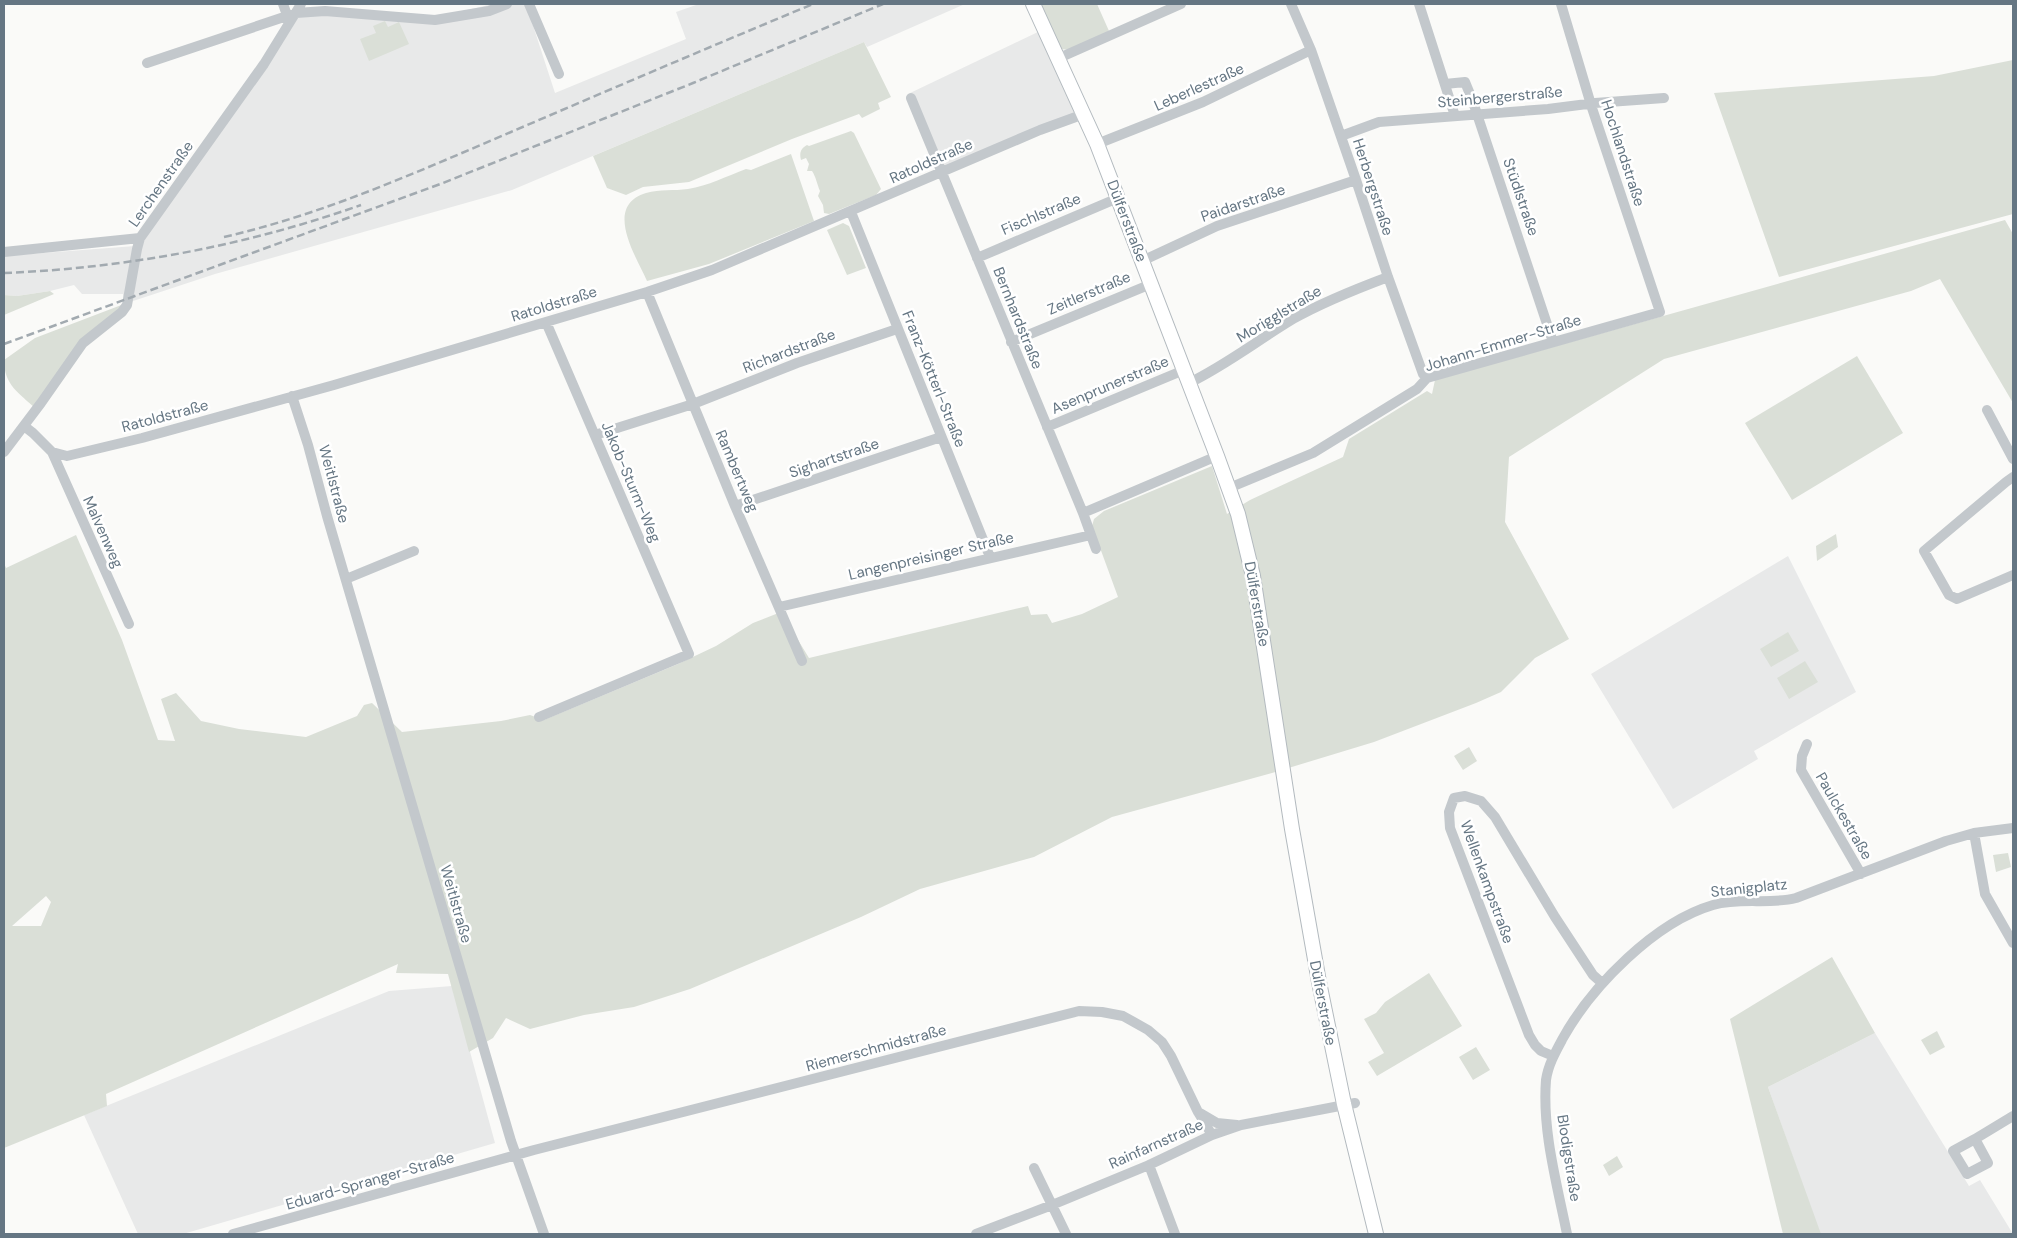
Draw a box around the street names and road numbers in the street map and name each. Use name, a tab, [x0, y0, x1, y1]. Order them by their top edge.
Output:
street label: Leberlestraße	[1151, 58, 1247, 116]
street label: Steinbergerstraße	[1437, 82, 1563, 112]
street label: Hochlandstraße	[1596, 97, 1650, 209]
street label: Ratoldstraße	[886, 134, 976, 188]
street label: Herbergstraße	[1348, 136, 1398, 238]
street label: Lerchenstraße	[124, 137, 198, 231]
street label: Stüdlstraße	[1498, 155, 1544, 239]
street label: Dülferstraße	[1102, 177, 1152, 265]
street label: Paidarstraße	[1198, 179, 1288, 227]
street label: Fischlstraße	[998, 188, 1084, 240]
street label: Bernhardstraße	[988, 264, 1048, 372]
street label: Zeitlerstraße	[1044, 266, 1134, 320]
street label: Ratoldstraße	[509, 281, 599, 327]
street label: Morigglstraße	[1233, 281, 1325, 347]
street label: Franz-Kötterl-Straße	[897, 308, 971, 450]
street label: Johann-Emmer-Straße	[1422, 310, 1584, 376]
street label: Richardstraße	[740, 324, 838, 378]
street label: Asenprunerstraße	[1048, 351, 1172, 419]
street label: Ratoldstraße	[119, 395, 211, 437]
street label: Jakob-Sturm-Weg	[597, 419, 665, 545]
street label: Rambertweg	[711, 427, 763, 515]
street label: Sighartstraße	[786, 433, 882, 483]
street label: Weitlstraße	[314, 443, 354, 525]
street label: Malvenweg	[78, 493, 128, 571]
street label: Langenpreisinger Straße	[846, 527, 1016, 585]
street label: Dülferstraße	[1240, 560, 1274, 648]
street label: Paulckestraße	[1811, 769, 1877, 863]
street label: Wellenkampstraße	[1455, 818, 1519, 946]
street label: Weitlstraße	[435, 863, 477, 945]
street label: Stanigplatz	[1710, 874, 1788, 902]
street label: Dülferstraße	[1305, 959, 1341, 1047]
street label: Riemerschmidstraße	[804, 1020, 948, 1076]
street label: Blodigstraße	[1552, 1113, 1586, 1203]
street label: Rainfarnstraße	[1106, 1114, 1206, 1174]
street label: Eduard-Spranger-Straße	[283, 1147, 457, 1215]

